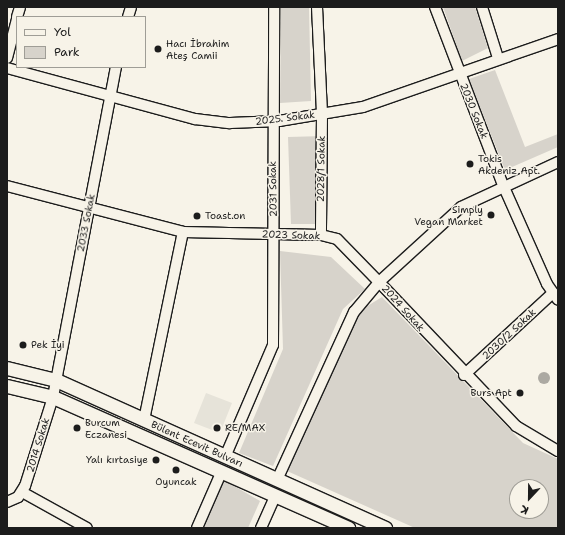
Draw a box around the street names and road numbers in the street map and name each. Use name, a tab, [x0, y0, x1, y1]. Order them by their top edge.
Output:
street label: 2030 Sokak	[457, 81, 491, 141]
street label: 2025. Sokak	[254, 108, 316, 128]
street label: 2028/1 Sokak	[314, 136, 328, 202]
street label: 2031 Sokak	[267, 161, 279, 217]
street label: 2033 Sokak	[75, 193, 97, 253]
street label: 2023 Sokak	[261, 228, 321, 242]
street label: 2024 Sokak	[379, 282, 427, 334]
street label: 2030/2 Sokak	[480, 306, 538, 362]
street label: 2014 Sokak	[24, 416, 52, 474]
street label: Bülent Ecevit Bulvarı	[149, 418, 245, 470]

